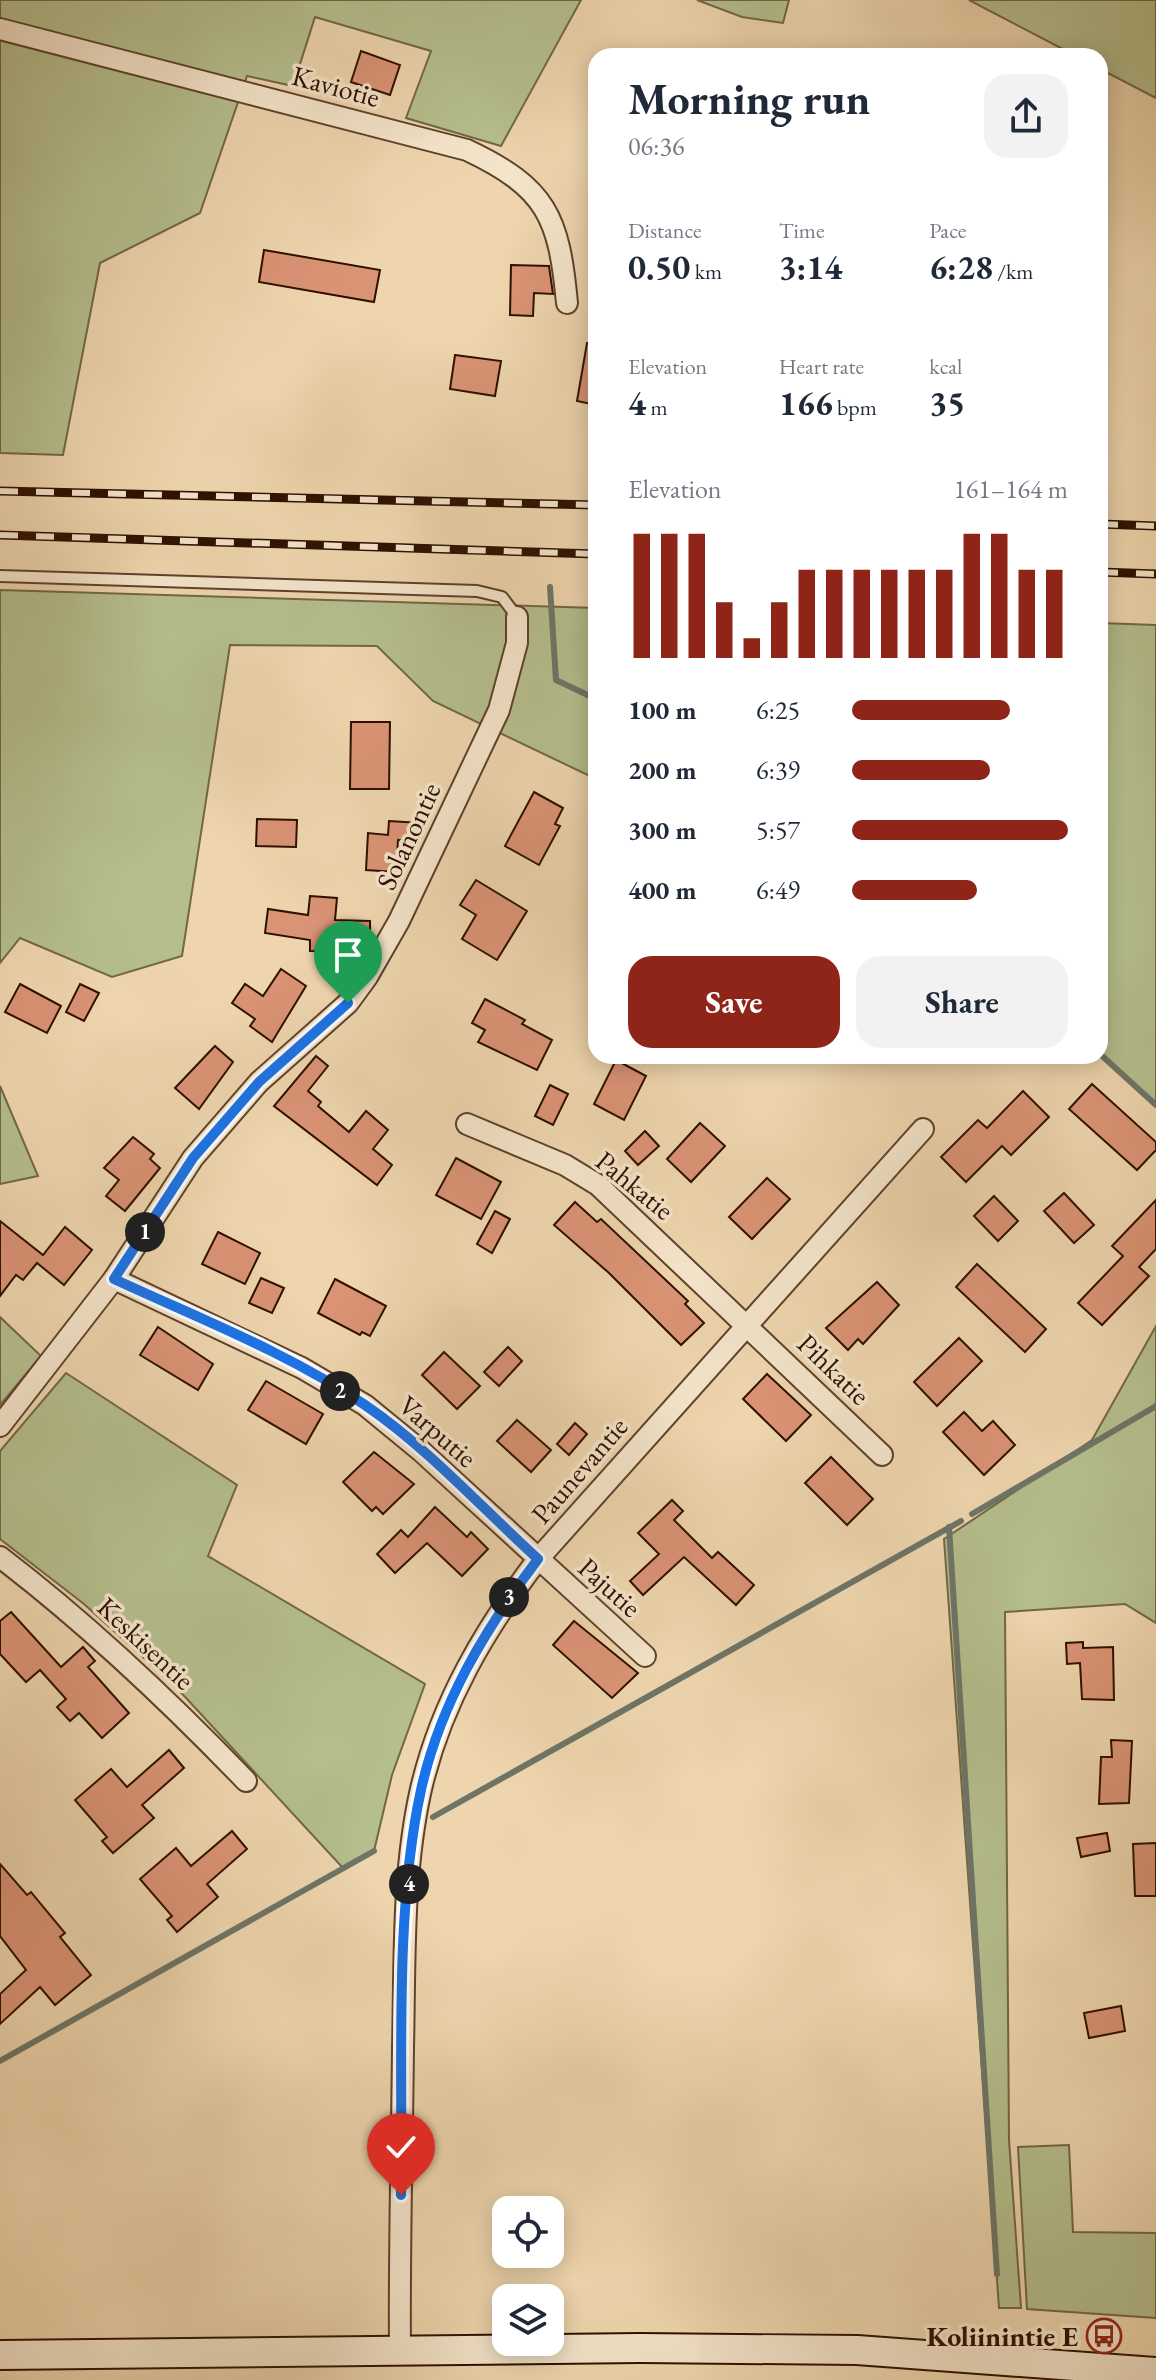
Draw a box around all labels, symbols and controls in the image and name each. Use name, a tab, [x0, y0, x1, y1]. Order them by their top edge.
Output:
street label: Kaviotie	[288, 57, 384, 115]
text: Morning run	[628, 70, 870, 127]
button: share	[984, 74, 1068, 158]
text: 06:36	[628, 129, 684, 163]
text: Distance	[628, 216, 701, 245]
text: Time	[779, 216, 824, 245]
text: Pace	[929, 216, 966, 245]
text: 0.50	[628, 245, 690, 289]
text: 3:14	[779, 245, 842, 289]
text: 6:28	[929, 245, 993, 289]
text: km	[690, 257, 722, 286]
text: /km	[993, 257, 1034, 286]
text: Elevation	[628, 352, 707, 381]
text: Heart rate	[779, 352, 864, 381]
text: kcal	[929, 352, 962, 381]
text: 4	[628, 381, 646, 425]
text: 166	[779, 381, 833, 425]
text: 35	[929, 381, 965, 425]
text: m	[646, 393, 668, 422]
text: bpm	[833, 393, 877, 422]
text: Elevation	[628, 472, 722, 506]
text: 161–164 m	[953, 472, 1068, 506]
text: 100 m	[628, 693, 696, 727]
text: 6:25	[756, 693, 800, 727]
text: 200 m	[628, 753, 696, 787]
text: 6:39	[756, 753, 800, 787]
street label: Solanontie	[368, 777, 449, 895]
text: 300 m	[628, 813, 696, 847]
text: 5:57	[756, 813, 800, 847]
text: 400 m	[628, 873, 696, 907]
text: 6:49	[756, 873, 800, 907]
pin	[314, 921, 382, 1003]
icon: arrive	[326, 933, 370, 977]
button: Save	[628, 956, 840, 1048]
button: Share	[856, 956, 1068, 1048]
street label: Pahkatie	[588, 1143, 682, 1228]
pin: 1	[125, 1212, 165, 1252]
text: 1	[139, 1217, 151, 1246]
street label: Pihkatie	[790, 1326, 878, 1412]
pin: 2	[320, 1371, 360, 1411]
text: 2	[334, 1376, 346, 1405]
street label: Varputie	[391, 1387, 485, 1475]
street label: Paunevantie	[523, 1409, 635, 1531]
street label: Pajutie	[571, 1549, 649, 1625]
pin: 3	[489, 1577, 529, 1617]
text: 3	[503, 1582, 515, 1611]
street label: Keskisentie	[90, 1589, 202, 1697]
pin: 4	[389, 1864, 429, 1904]
text: 4	[403, 1869, 415, 1898]
pin	[367, 2113, 435, 2195]
icon: check	[379, 2125, 423, 2169]
map controls	[492, 2196, 564, 2356]
button: locate	[492, 2196, 564, 2268]
button: layers	[492, 2284, 564, 2356]
bus stop icon: Koliinintie E	[1085, 2317, 1123, 2355]
place label: Koliinintie E	[926, 2318, 1078, 2354]

